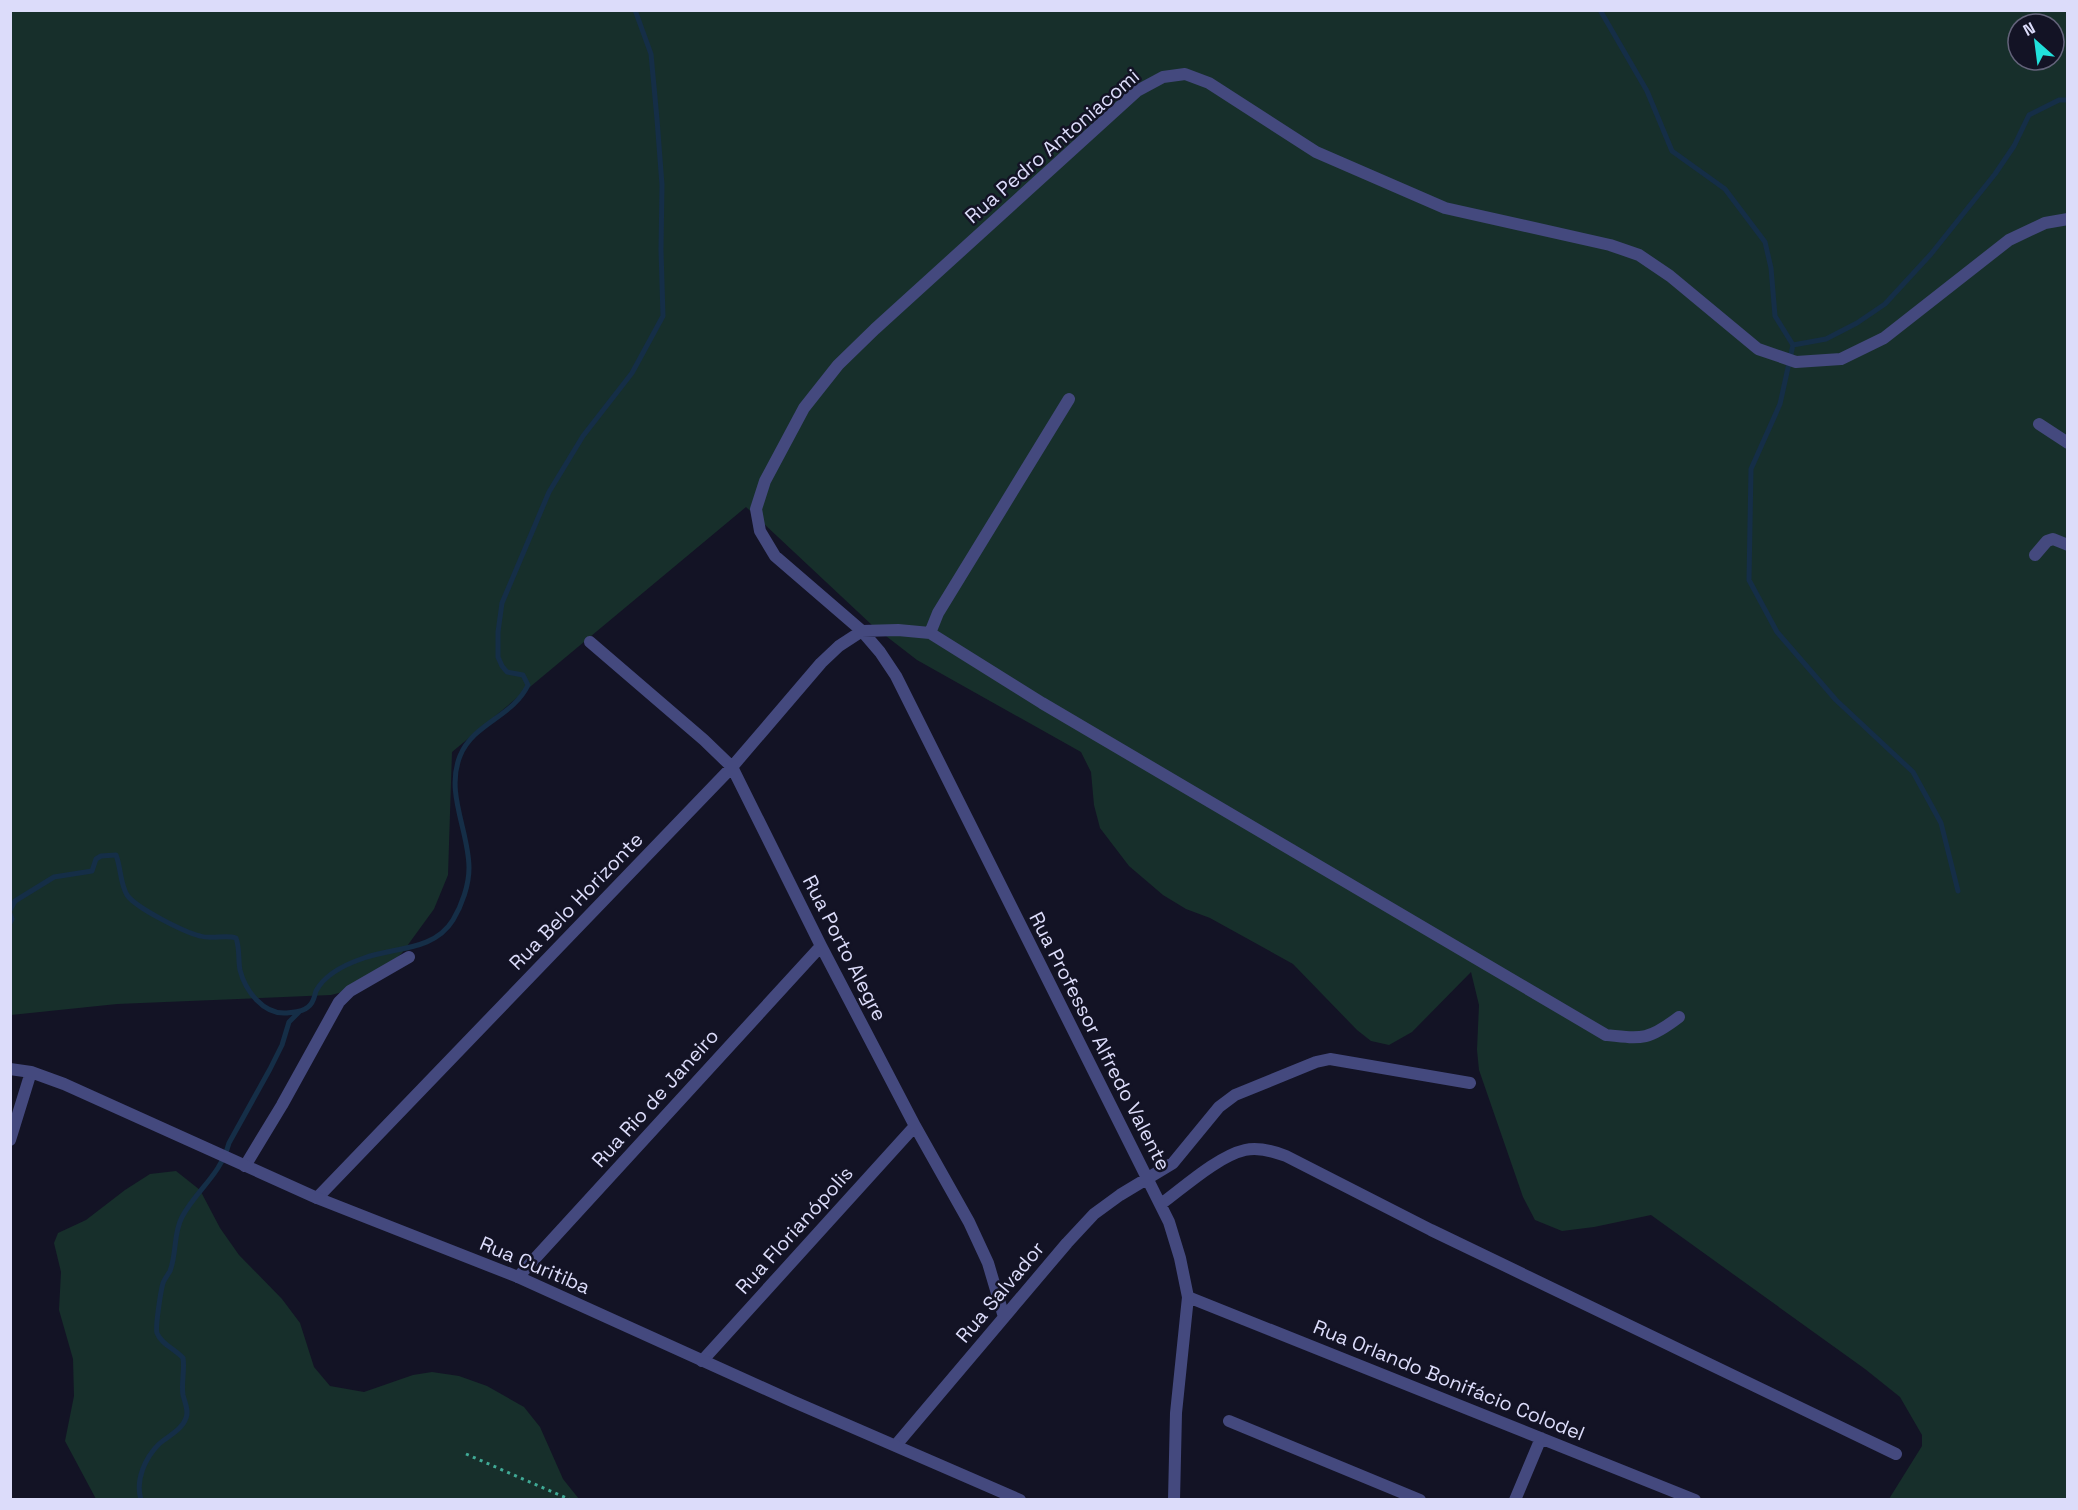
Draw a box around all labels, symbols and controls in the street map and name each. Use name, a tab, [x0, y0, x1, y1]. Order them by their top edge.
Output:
north arrow	[2006, 12, 2066, 72]
text: N	[2020, 17, 2039, 41]
street label: Rua Pedro Antoniacomi	[959, 63, 1145, 229]
street label: Rua Belo Horizonte	[503, 827, 649, 975]
street label: Rua Porto Alegre	[797, 871, 893, 1025]
street label: Rua Professor Alfredo Valente	[1023, 907, 1177, 1175]
street label: Rua Rio de Janeiro	[586, 1023, 724, 1173]
street label: Rua Florianópolis	[730, 1160, 858, 1300]
street label: Rua Curitiba	[476, 1230, 594, 1300]
street label: Rua Salvador	[950, 1236, 1050, 1348]
street label: Rua Orlando Bonifácio Colodel	[1309, 1314, 1589, 1446]

